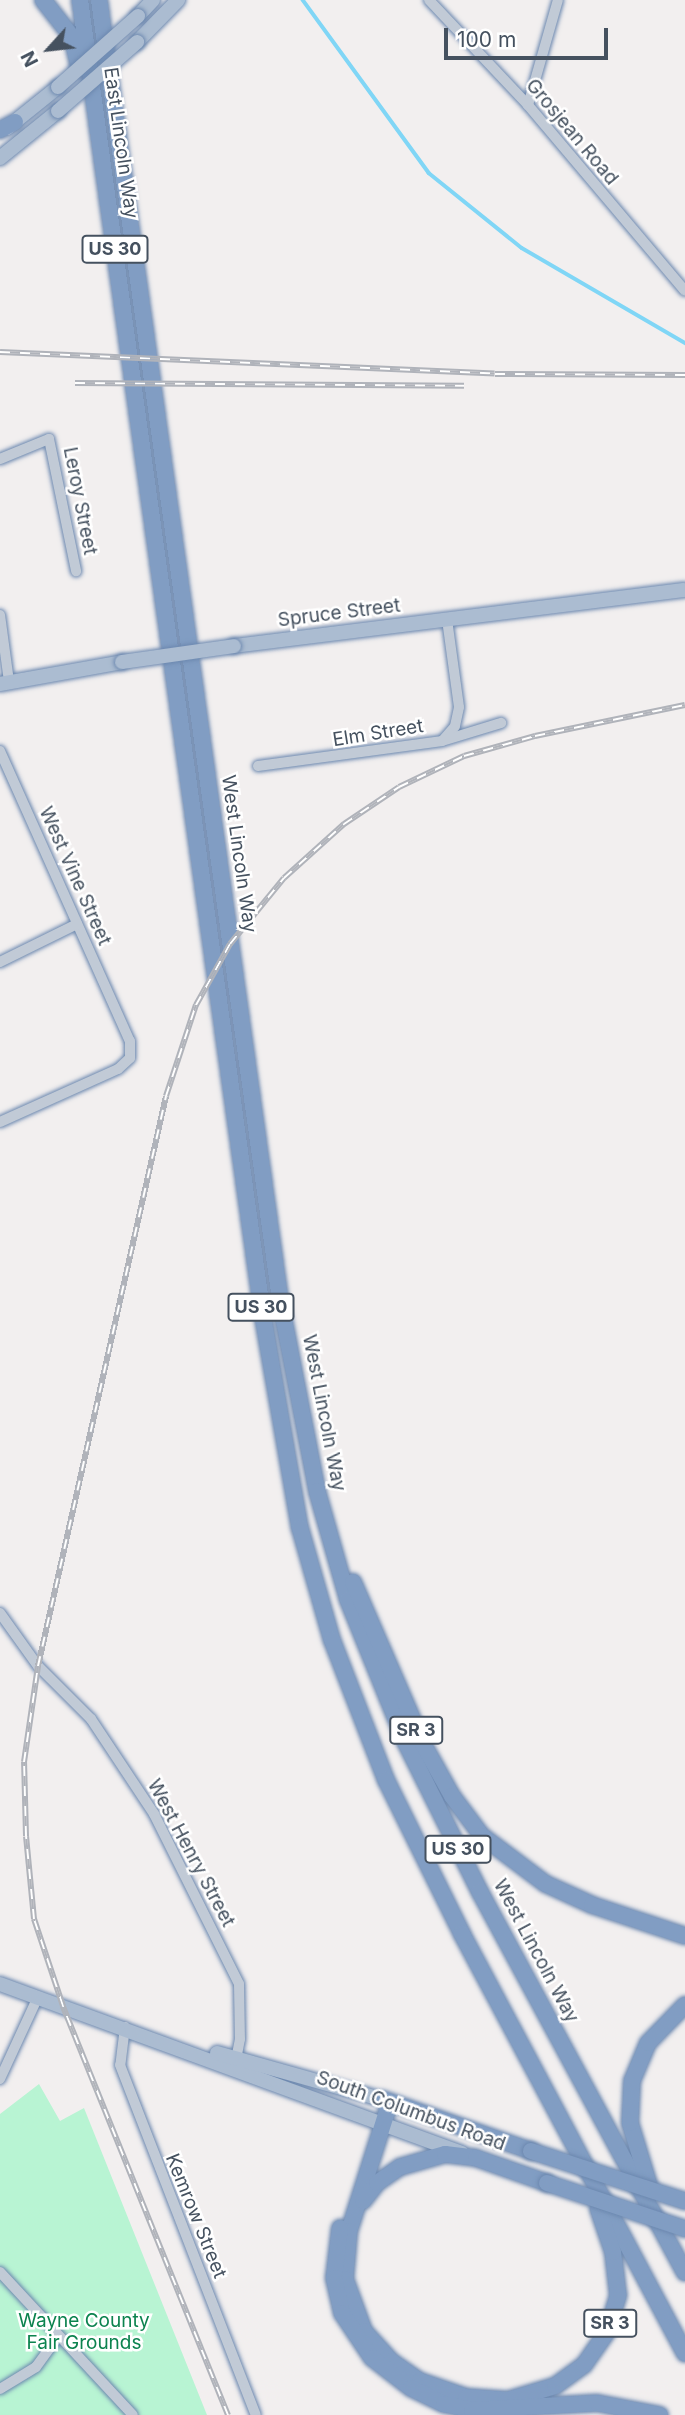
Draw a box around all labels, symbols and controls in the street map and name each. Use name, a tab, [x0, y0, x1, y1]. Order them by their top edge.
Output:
north arrow	[14, 14, 84, 84]
scale bar	[447, 14, 612, 58]
text: 100 m	[457, 27, 516, 52]
text: N	[16, 47, 43, 70]
street label: East Lincoln Way	[99, 66, 143, 220]
street label: Grosjean Road	[521, 74, 623, 190]
road number: US 30	[80, 234, 150, 264]
street label: Leroy Street	[58, 445, 102, 557]
street label: Spruce Street	[277, 594, 401, 632]
street label: Elm Street	[331, 715, 425, 751]
street label: West Lincoln Way	[217, 774, 261, 934]
street label: West Vine Street	[34, 803, 116, 949]
road number: US 30	[226, 1292, 296, 1322]
street label: West Lincoln Way	[298, 1333, 350, 1493]
road number: SR 3	[388, 1716, 444, 1744]
street label: West Henry Street	[142, 1775, 240, 1931]
road number: US 30	[423, 1835, 493, 1864]
street label: West Lincoln Way	[489, 1875, 583, 2027]
street label: South Columbus Road	[313, 2066, 509, 2156]
street label: Kemrow Street	[161, 2150, 231, 2282]
road number: SR 3	[582, 2308, 638, 2337]
park label: Wayne County Fair Grounds	[18, 2310, 150, 2354]

